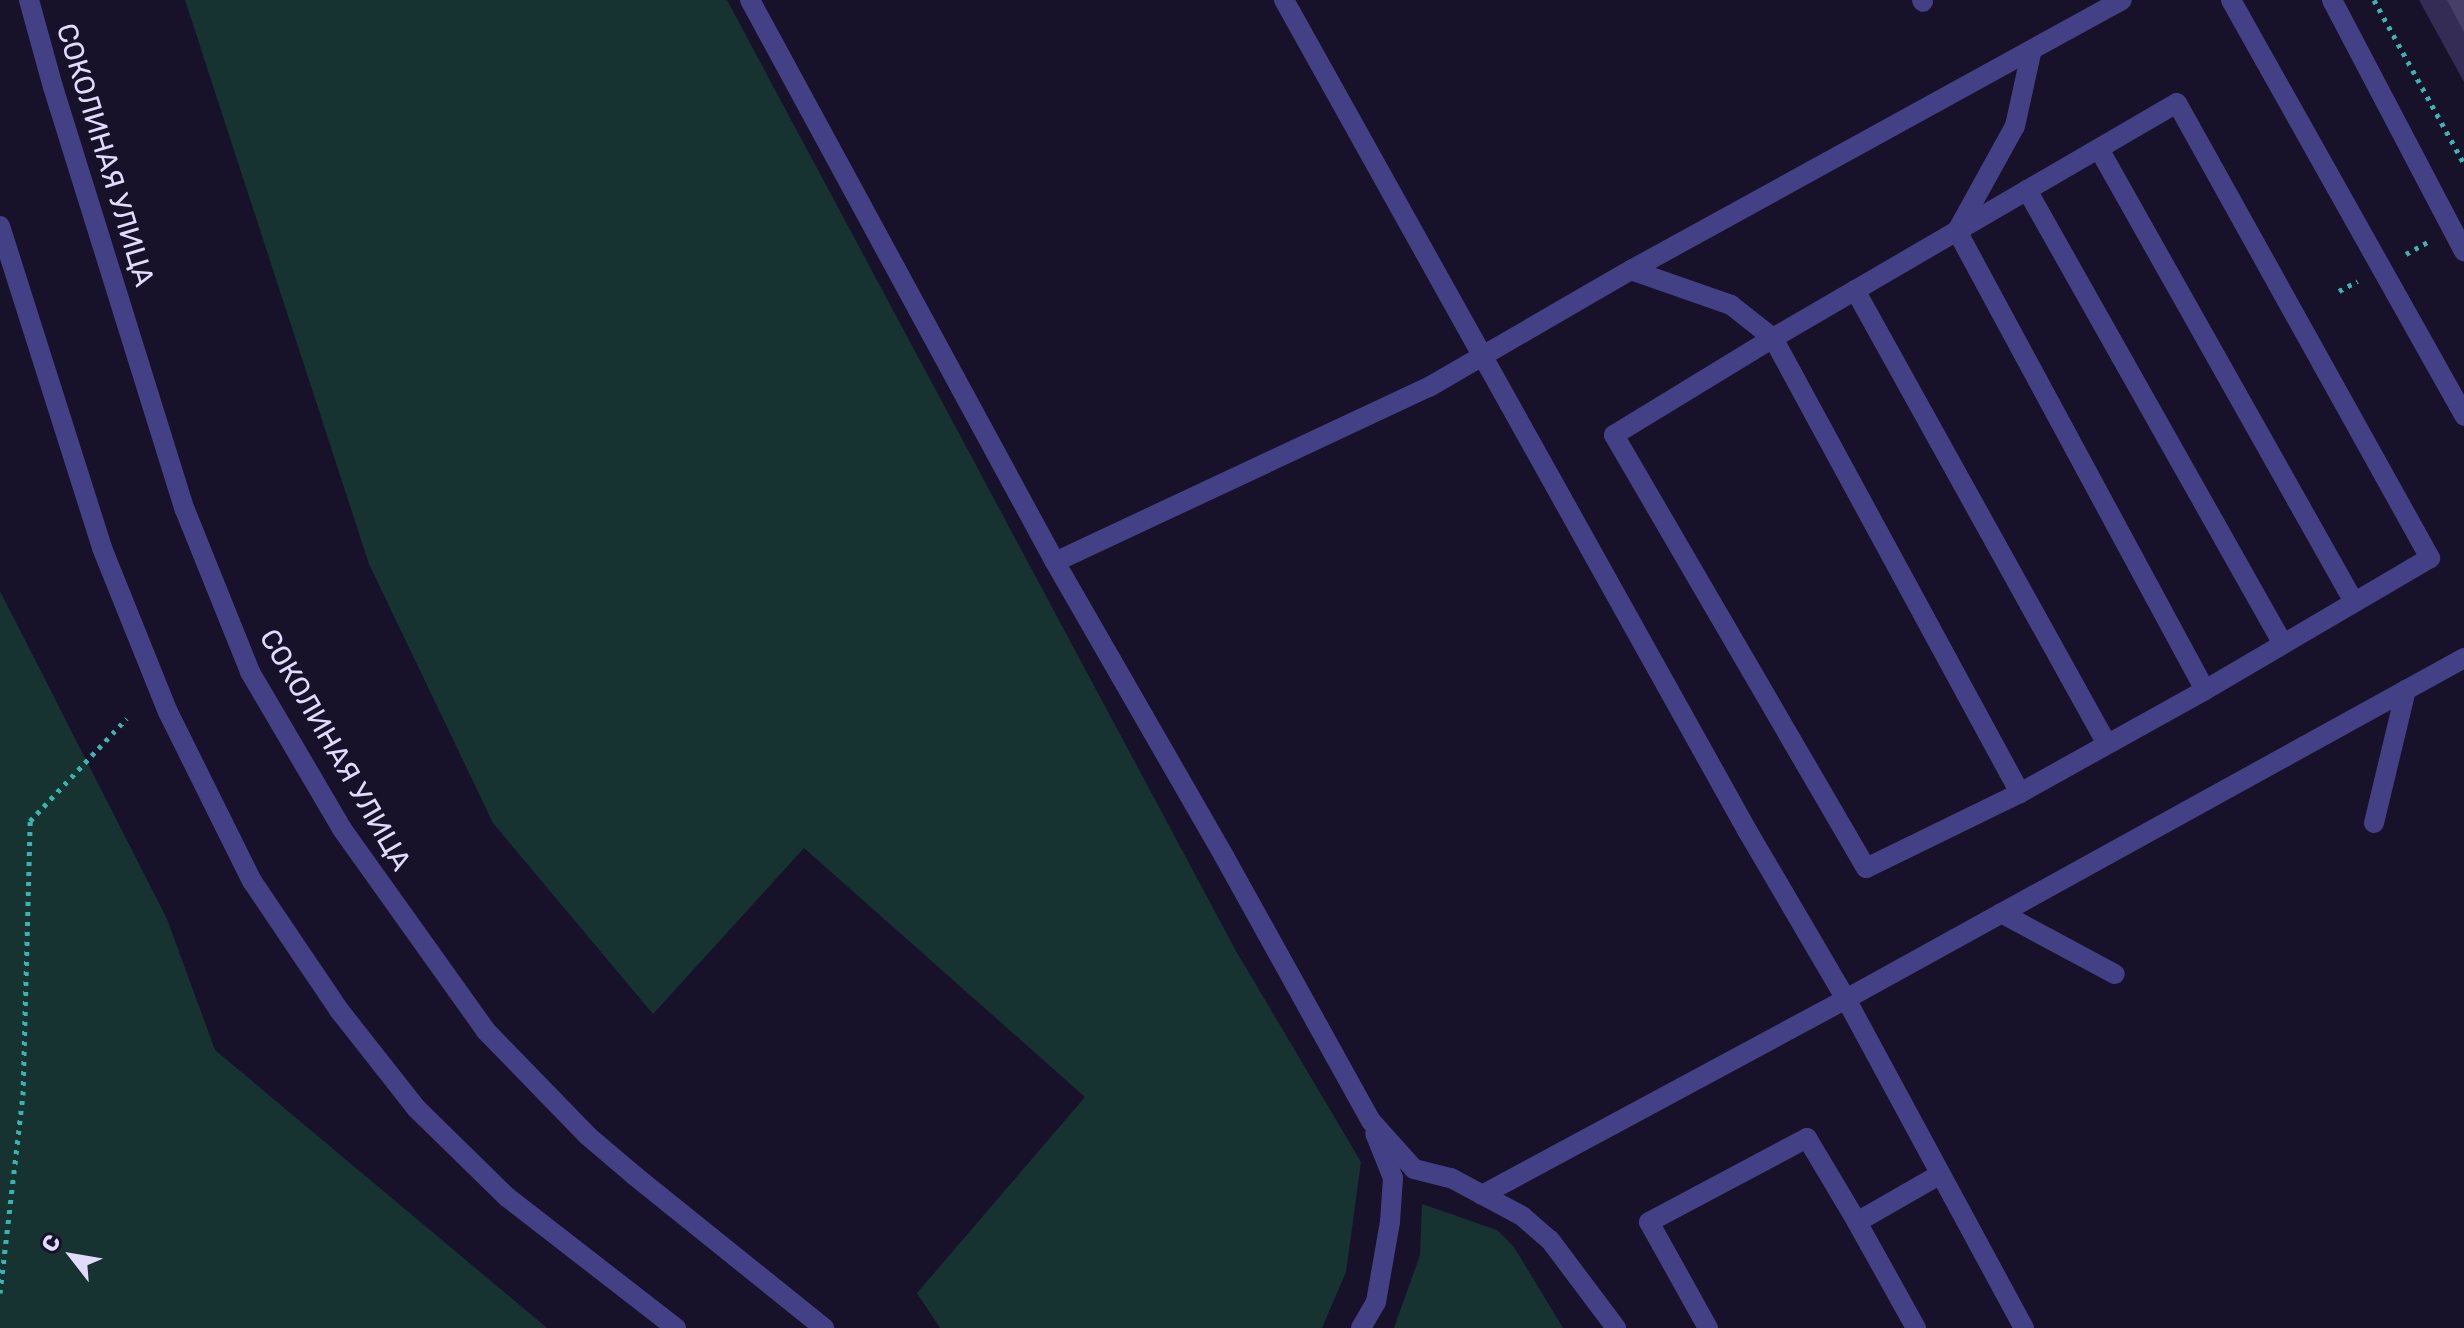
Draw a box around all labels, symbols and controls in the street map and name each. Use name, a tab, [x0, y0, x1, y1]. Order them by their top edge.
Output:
street label: СОКОЛИНАЯ УЛИЦА	[49, 19, 161, 291]
street label: СОКОЛИНАЯ УЛИЦА	[252, 623, 418, 877]
north arrow	[32, 1216, 112, 1296]
text: С	[35, 1230, 67, 1257]

